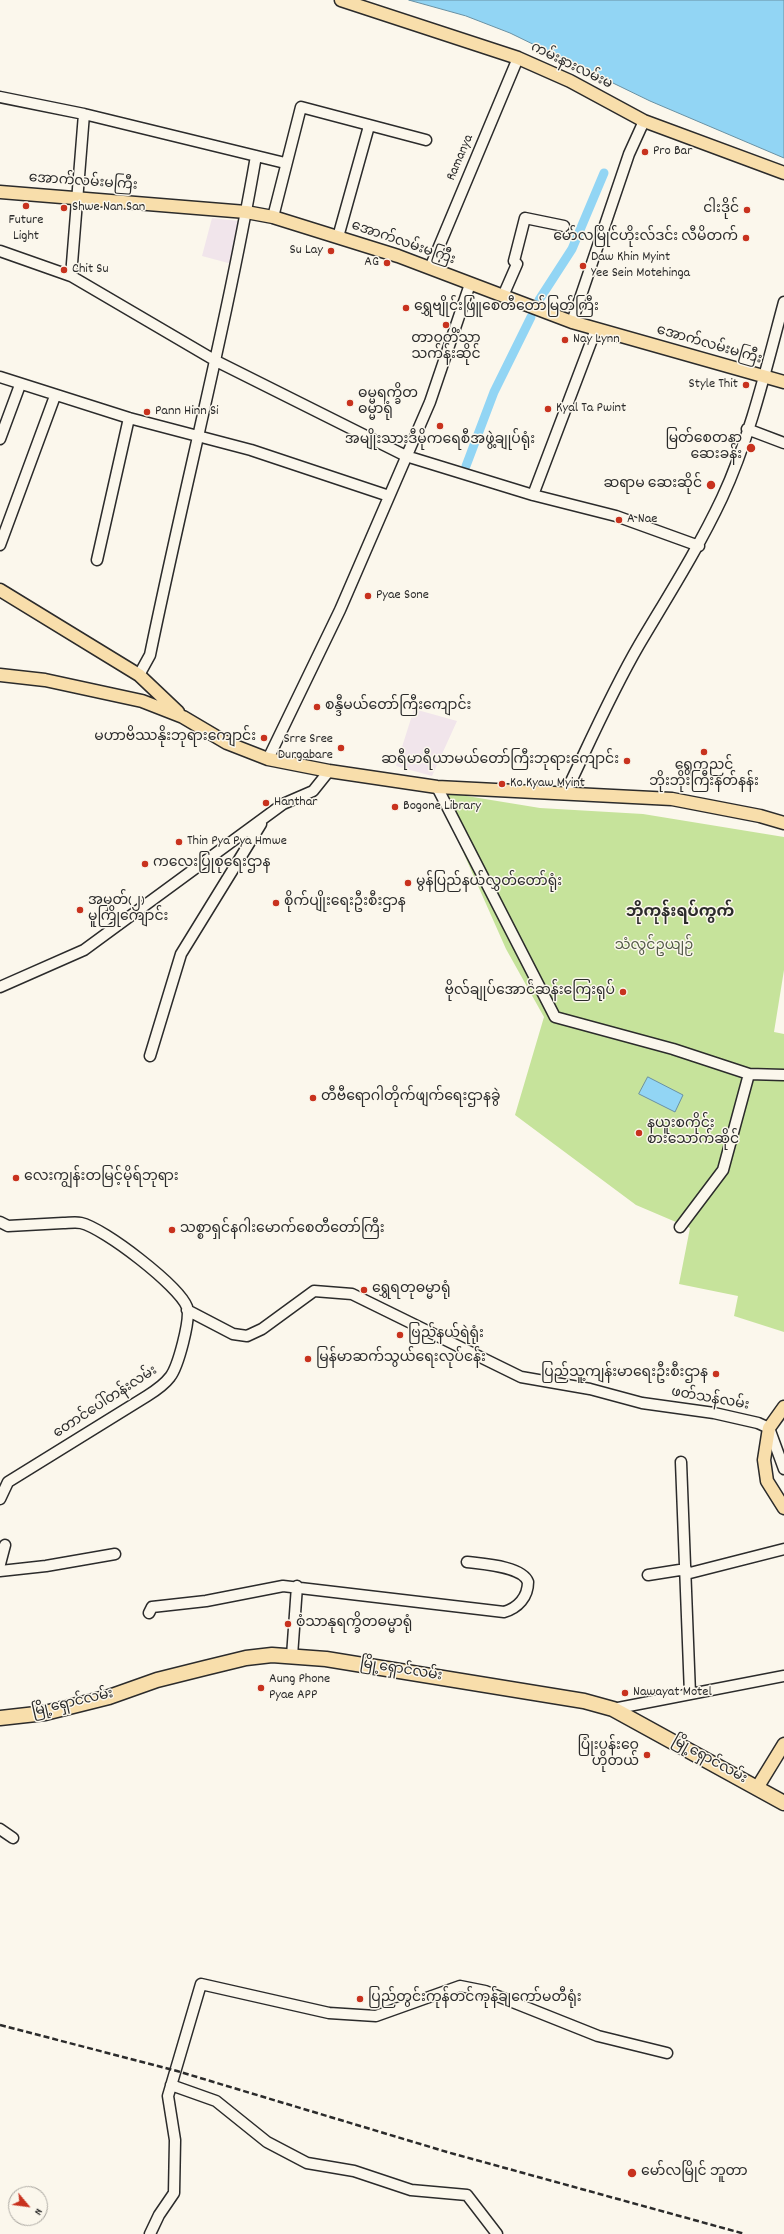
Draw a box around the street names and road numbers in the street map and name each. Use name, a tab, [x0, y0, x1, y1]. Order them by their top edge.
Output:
street label: ကမ်းနားလမ်းမ	[527, 40, 615, 94]
street label: Ramanya	[444, 133, 478, 183]
street label: အောက်လမ်းမကြီး	[28, 171, 138, 195]
street label: အောက်လမ်းမကြီး	[349, 218, 457, 270]
street label: အောက်လမ်းမကြီး	[654, 323, 764, 369]
street label: တောင်ပေါ်တန်းလမ်း	[51, 1363, 161, 1443]
street label: ဖတ်သန်လမ်း	[670, 1385, 750, 1415]
street label: မြို့ရှောင်လမ်း	[359, 1656, 443, 1686]
street label: မြို့ရှောင်လမ်း	[31, 1686, 115, 1722]
street label: မြို့ရှောင်လမ်း	[669, 1734, 749, 1788]

